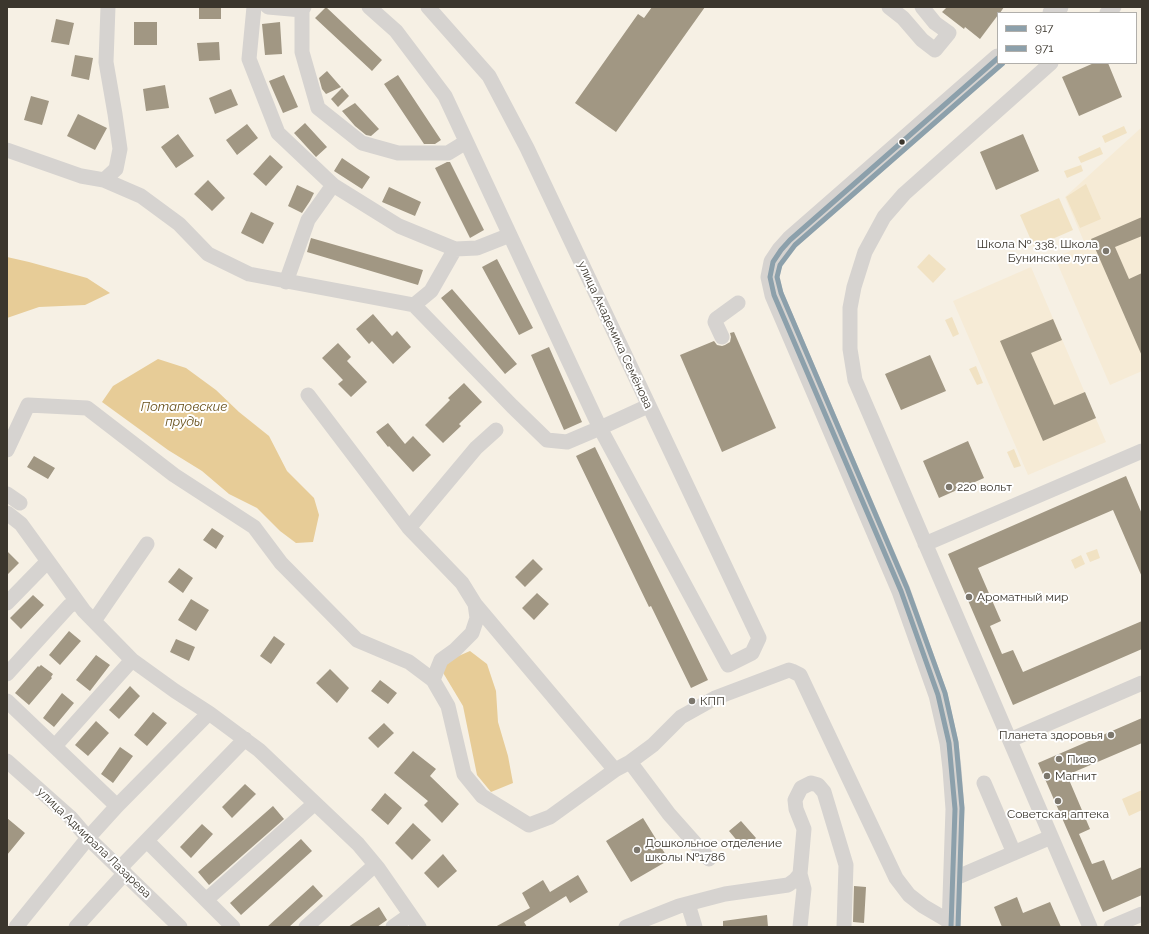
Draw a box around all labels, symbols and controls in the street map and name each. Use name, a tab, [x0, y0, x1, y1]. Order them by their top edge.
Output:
legend	[997, 12, 1137, 64]
text: 917	[1035, 21, 1054, 35]
text: 971	[1035, 41, 1054, 55]
unlabelled marker	[897, 137, 907, 147]
place label: Школа № 338, Школа Бунинские луга	[977, 237, 1098, 265]
marker: Школа № 338, Школа Бунинские луга	[1101, 246, 1111, 256]
street label: улица Академика Семёнова	[574, 259, 656, 411]
water label: Потаповские пруды	[141, 399, 227, 430]
place label: 220 вольт	[957, 480, 1012, 494]
marker: 220 вольт	[944, 482, 954, 492]
place label: Ароматный мир	[977, 590, 1068, 604]
marker: Ароматный мир	[964, 592, 974, 602]
place label: КПП	[700, 694, 725, 708]
marker: КПП	[687, 696, 697, 706]
place label: Планета здоровья	[999, 728, 1103, 742]
marker: Планета здоровья	[1106, 730, 1116, 740]
place label: Пиво	[1067, 752, 1096, 766]
marker: Пиво	[1054, 754, 1064, 764]
place label: Магнит	[1055, 769, 1097, 783]
marker: Магнит	[1042, 771, 1052, 781]
street label: улица Адмирала Лазарева	[34, 785, 154, 901]
marker: Советская аптека	[1053, 796, 1063, 806]
place label: Советская аптека	[1007, 807, 1109, 821]
place label: Дошкольное отделение школы №1786	[645, 836, 782, 864]
marker: Дошкольное отделение школы №1786	[632, 845, 642, 855]

